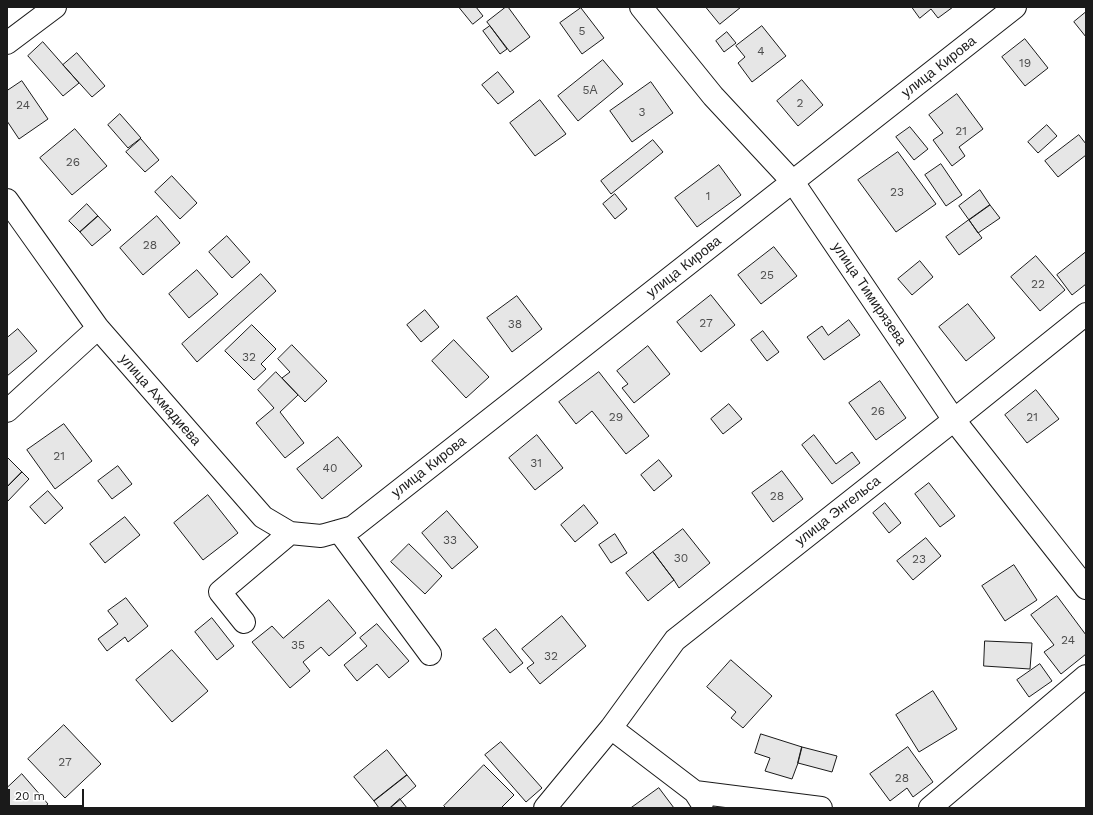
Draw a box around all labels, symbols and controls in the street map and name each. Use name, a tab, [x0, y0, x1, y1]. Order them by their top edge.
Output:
house number: 5	[579, 24, 585, 38]
street label: улица Кирова	[898, 33, 980, 101]
house number: 4	[757, 44, 765, 58]
house number: 19	[1019, 56, 1031, 70]
house number: 5А	[583, 83, 597, 97]
house number: 2	[797, 96, 803, 110]
house number: 24	[16, 98, 30, 112]
house number: 3	[639, 105, 645, 119]
house number: 21	[955, 124, 967, 138]
house number: 26	[66, 155, 80, 169]
house number: 23	[890, 185, 904, 199]
house number: 1	[706, 189, 710, 203]
street label: улица Кирова	[643, 233, 725, 301]
house number: 28	[143, 238, 157, 252]
street label: улица Тимирязева	[828, 239, 910, 349]
house number: 25	[760, 268, 774, 282]
house number: 22	[1031, 277, 1045, 291]
house number: 27	[699, 316, 713, 330]
house number: 38	[508, 317, 522, 331]
house number: 32	[242, 350, 256, 364]
street label: улица Ахмадиева	[116, 351, 204, 449]
house number: 26	[871, 404, 885, 418]
house number: 29	[609, 410, 623, 424]
house number: 21	[1026, 410, 1038, 424]
street label: улица Кирова	[388, 433, 470, 501]
house number: 21	[53, 449, 65, 463]
house number: 31	[530, 456, 542, 470]
house number: 40	[323, 461, 337, 475]
street label: улица Энгельса	[792, 473, 884, 549]
house number: 28	[770, 489, 784, 503]
house number: 33	[443, 533, 457, 547]
house number: 30	[674, 551, 688, 565]
house number: 23	[912, 552, 926, 566]
house number: 24	[1061, 633, 1075, 647]
house number: 35	[291, 638, 305, 652]
house number: 32	[544, 649, 558, 663]
house number: 27	[58, 755, 72, 769]
house number: 28	[895, 771, 909, 785]
scale bar	[10, 781, 86, 807]
text: 20 m	[15, 789, 45, 803]

